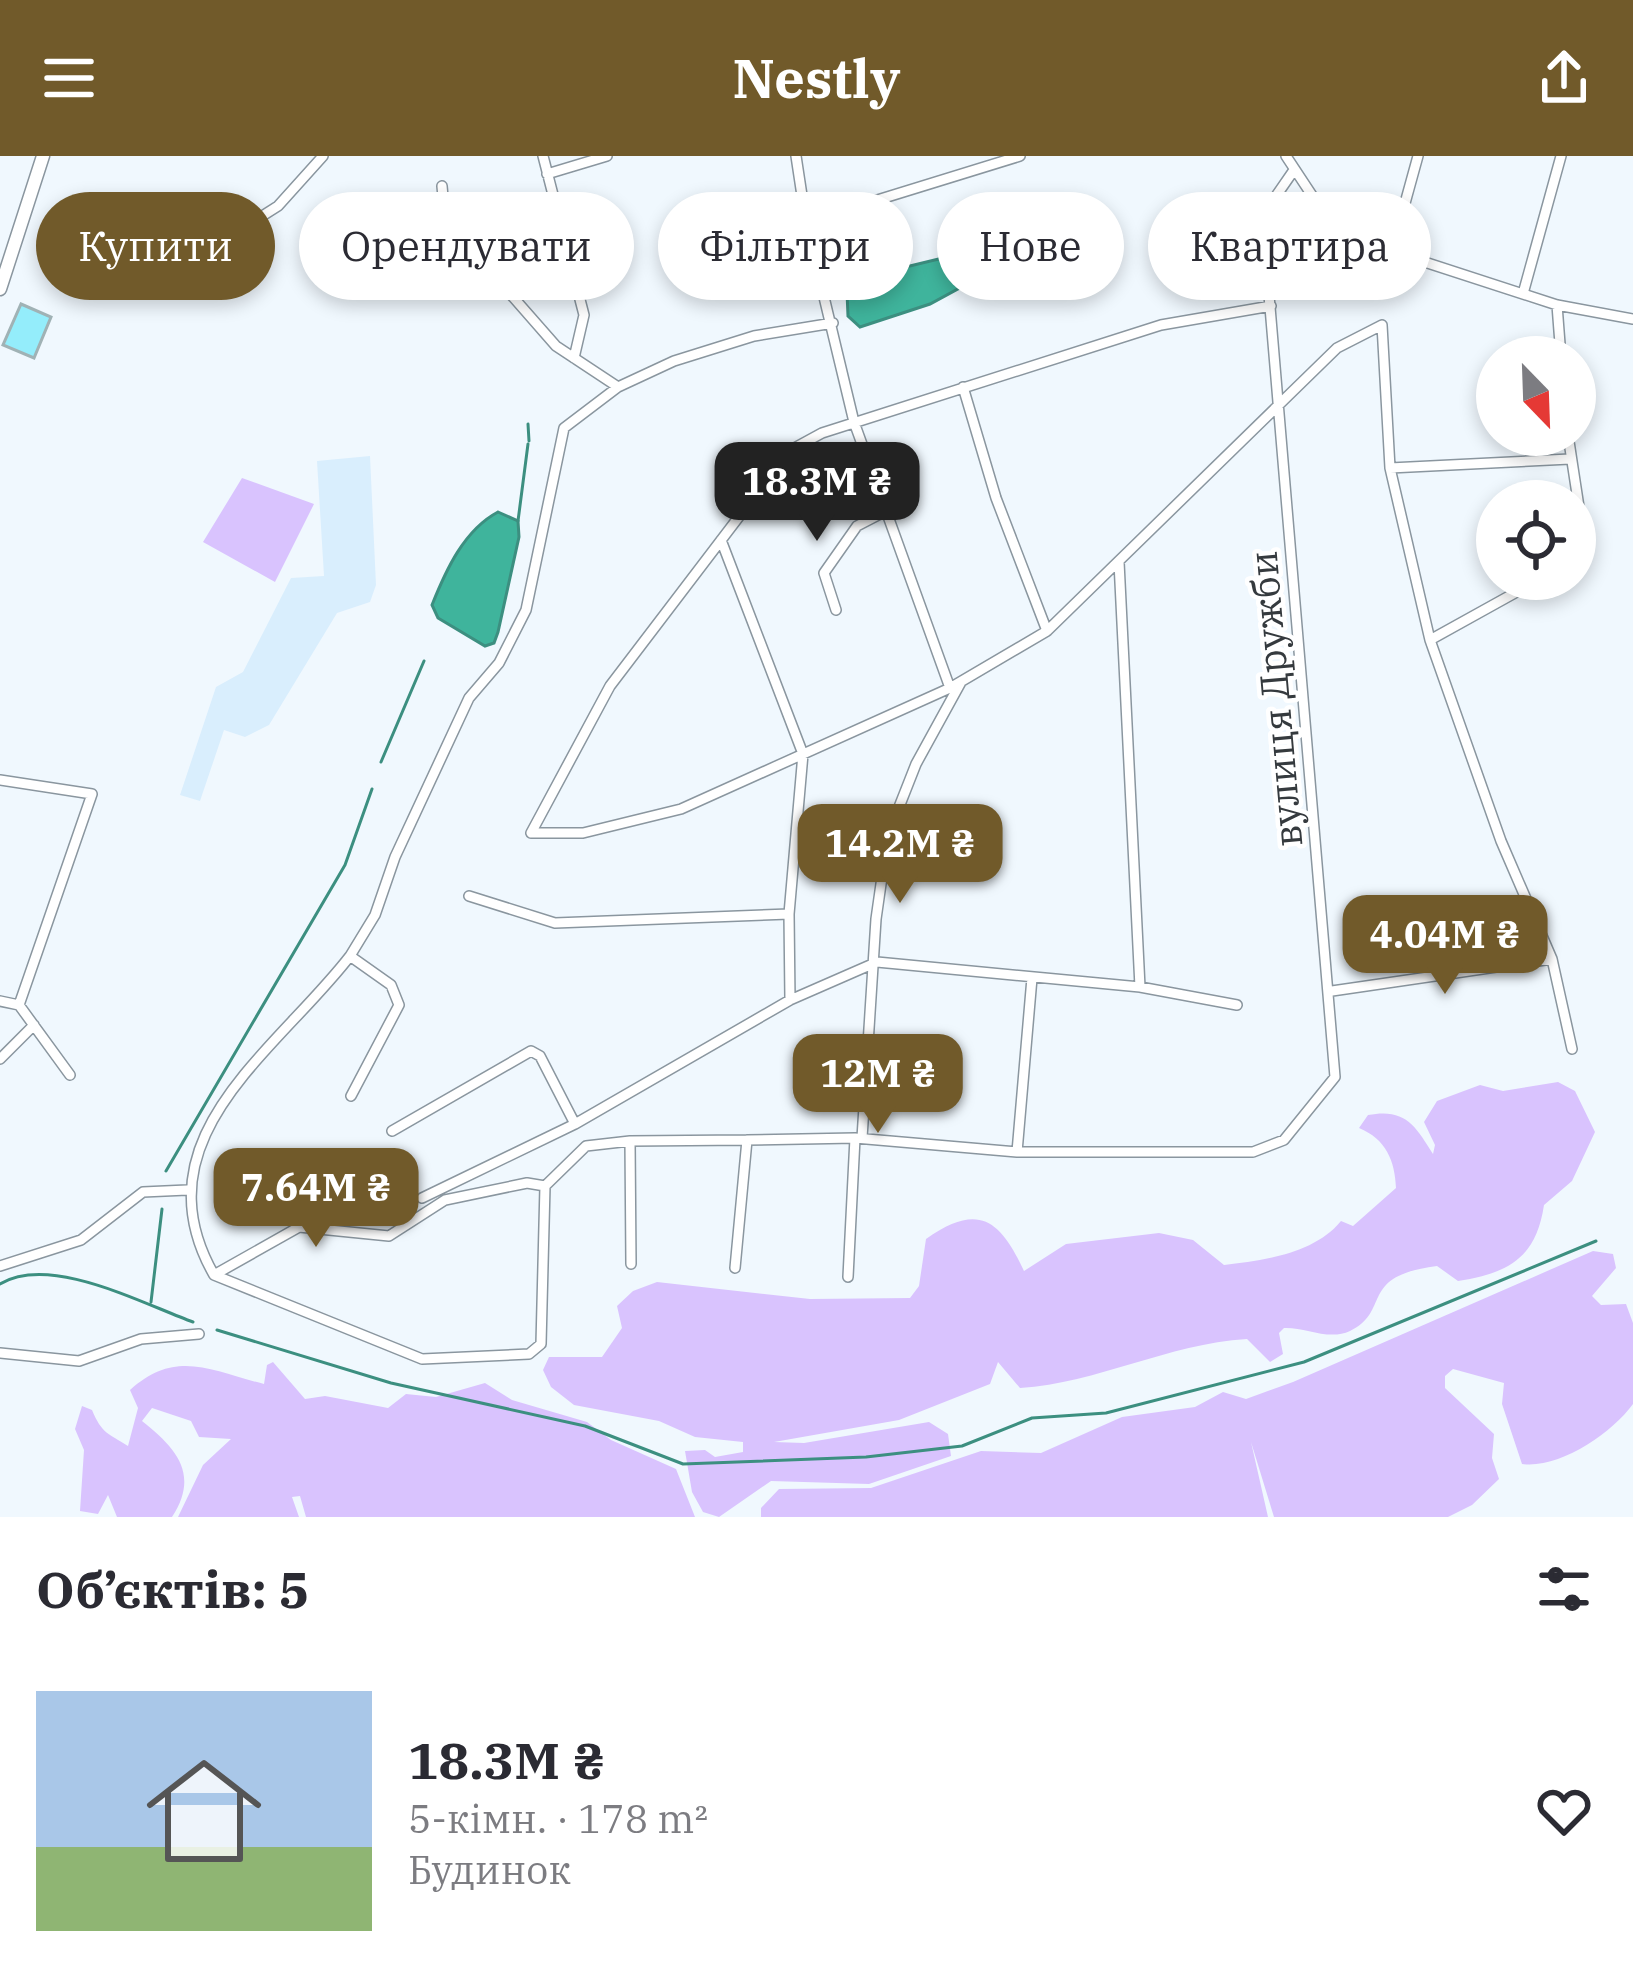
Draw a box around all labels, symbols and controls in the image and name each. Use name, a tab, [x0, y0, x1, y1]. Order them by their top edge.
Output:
text: Nestly	[732, 43, 901, 113]
icon: menu	[36, 45, 102, 111]
icon: share	[1531, 45, 1597, 111]
chip: Купити	[36, 192, 275, 300]
chip: Орендувати	[299, 192, 634, 300]
chip: Фільтри	[658, 192, 913, 300]
chip: Нове	[937, 192, 1124, 300]
chip: Квартира	[1148, 192, 1431, 300]
north arrow	[1476, 336, 1596, 456]
map controls	[1476, 336, 1596, 600]
pin: 18.3M ₴	[706, 442, 928, 544]
text: 18.3M ₴	[742, 455, 892, 506]
button: locate	[1476, 480, 1596, 600]
street label: вулиця Дружби	[1237, 549, 1313, 849]
pin: 14.2M ₴	[789, 804, 1011, 906]
text: 14.2M ₴	[825, 817, 975, 868]
pin: 4.04M ₴	[1334, 895, 1556, 997]
text: 4.04M ₴	[1370, 908, 1520, 959]
pin: 12M ₴	[794, 1034, 962, 1136]
text: 12M ₴	[820, 1047, 936, 1098]
pin: 7.64M ₴	[205, 1148, 427, 1250]
text: 7.64M ₴	[241, 1161, 391, 1212]
text: Об’єктів: 5	[36, 1556, 309, 1622]
icon: filters	[1531, 1556, 1597, 1622]
text: 18.3M ₴	[408, 1727, 605, 1793]
icon: home	[132, 1739, 276, 1883]
icon: heart	[1531, 1778, 1597, 1844]
text: 5-кімн. · 178 m²	[408, 1793, 708, 1844]
text: Будинок	[408, 1844, 571, 1895]

